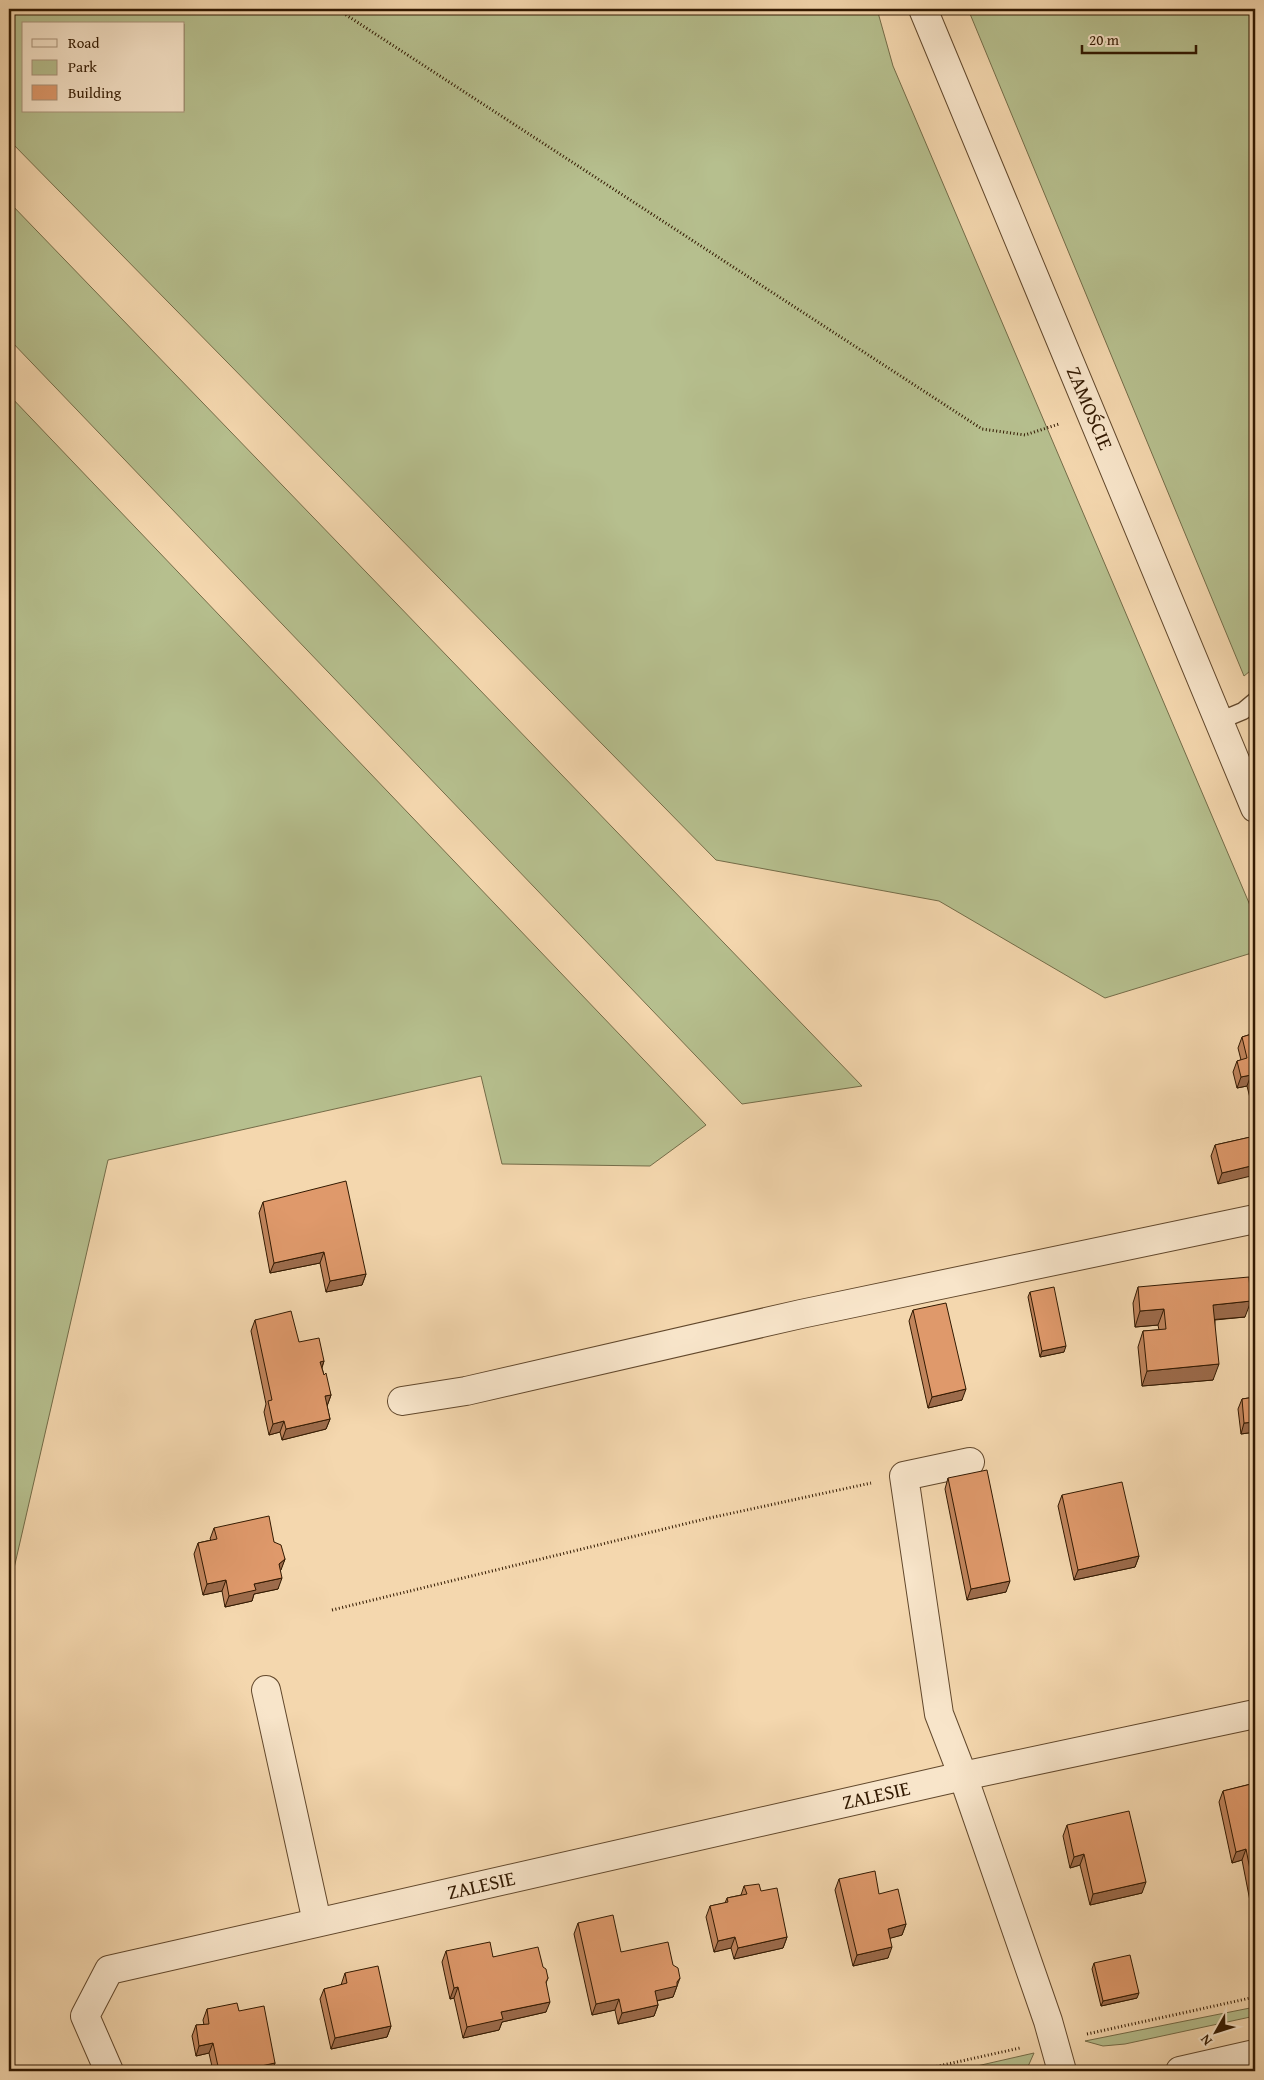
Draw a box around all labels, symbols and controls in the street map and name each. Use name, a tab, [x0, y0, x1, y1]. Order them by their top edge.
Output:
legend	[22, 22, 185, 112]
scale bar	[1082, 22, 1195, 54]
text: 20 m	[1089, 29, 1120, 50]
text: Road	[68, 32, 99, 53]
text: Park	[68, 56, 97, 77]
text: Building	[68, 82, 122, 103]
street label: ZAMOŚCIE	[1060, 362, 1121, 454]
street label: ZALESIE	[839, 1773, 913, 1816]
street label: ZALESIE	[444, 1863, 518, 1906]
north arrow	[1192, 2008, 1242, 2058]
text: N	[1195, 2030, 1217, 2050]

